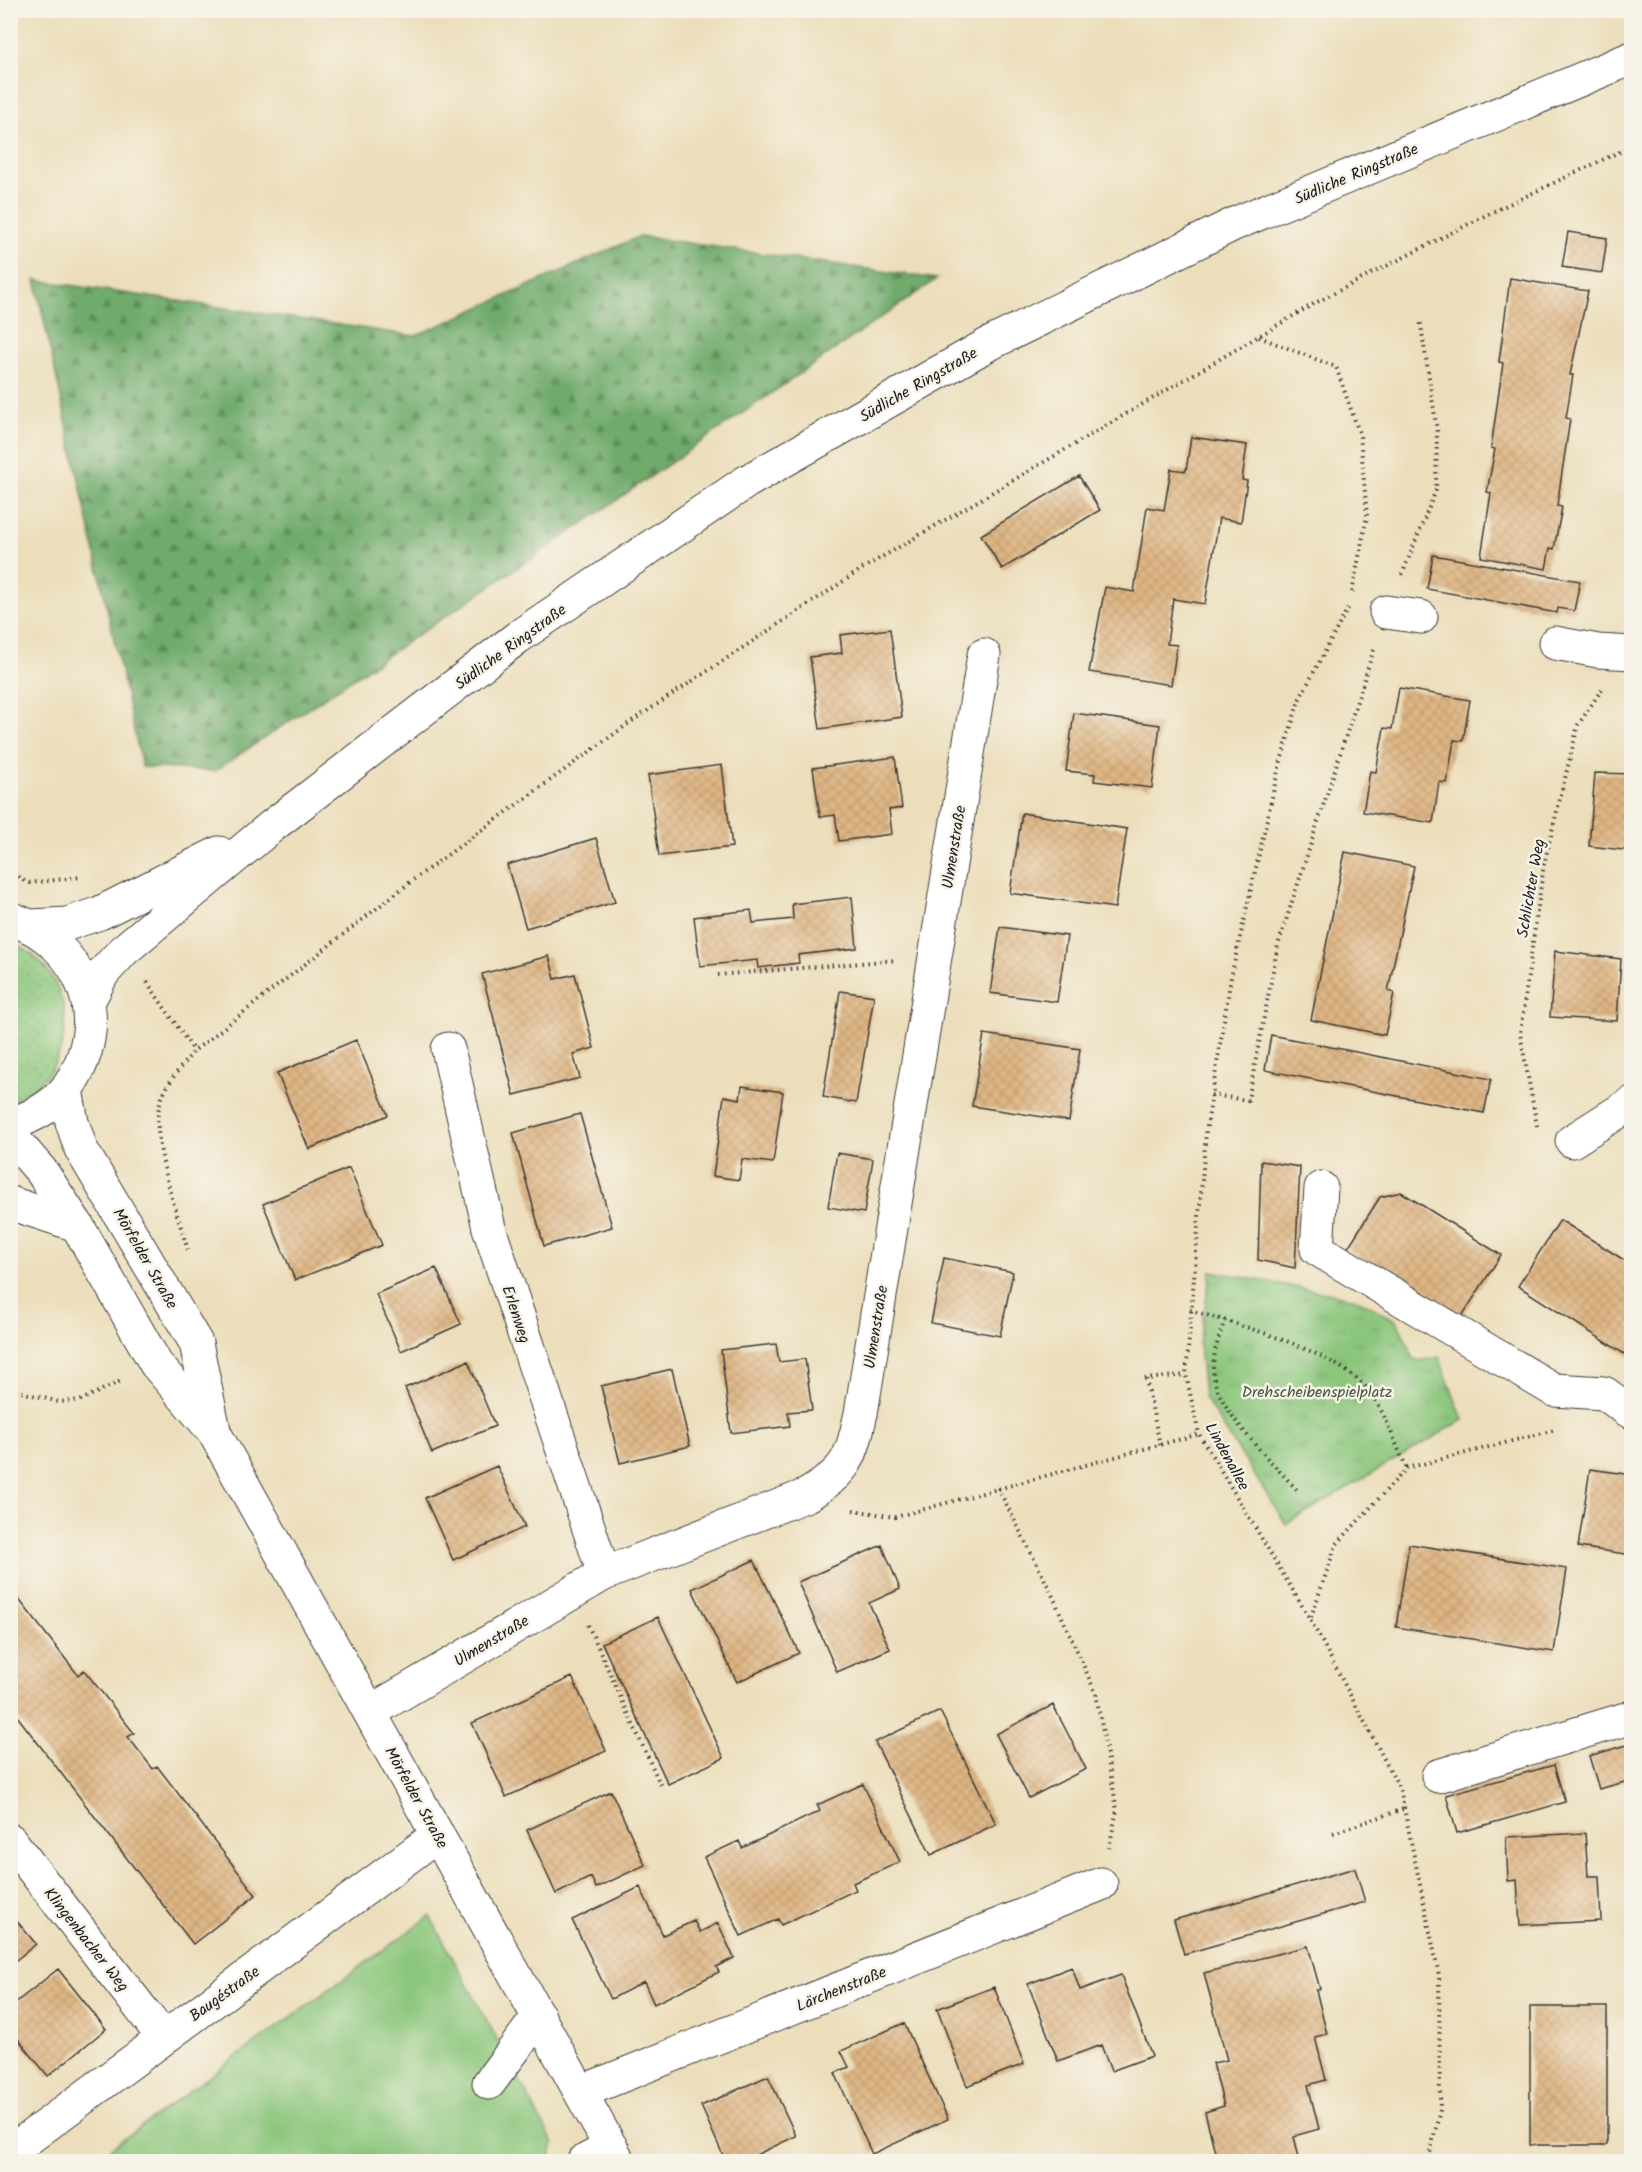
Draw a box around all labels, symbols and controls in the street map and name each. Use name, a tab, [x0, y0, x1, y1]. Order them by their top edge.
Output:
street label: Südliche Ringstraße	[1291, 137, 1423, 212]
street label: Südliche Ringstraße	[855, 341, 983, 429]
street label: Südliche Ringstraße	[450, 598, 572, 696]
street label: Ulmenstraße	[936, 804, 973, 891]
street label: Schlichter Weg	[1510, 837, 1552, 940]
street label: Mörfelder Straße	[106, 1203, 184, 1314]
street label: Erlenweg	[494, 1282, 537, 1347]
street label: Ulmenstraße	[858, 1284, 895, 1371]
park label: Drehscheibenspielplatz	[1242, 1380, 1392, 1405]
street label: Lindenallee	[1198, 1418, 1256, 1495]
street label: Ulmenstraße	[449, 1609, 534, 1674]
street label: Mörfelder Straße	[377, 1742, 454, 1853]
street label: Klingenbacher Weg	[37, 1882, 135, 1998]
street label: Baugéstraße	[184, 1960, 266, 2029]
street label: Lärchenstraße	[793, 1960, 890, 2019]

